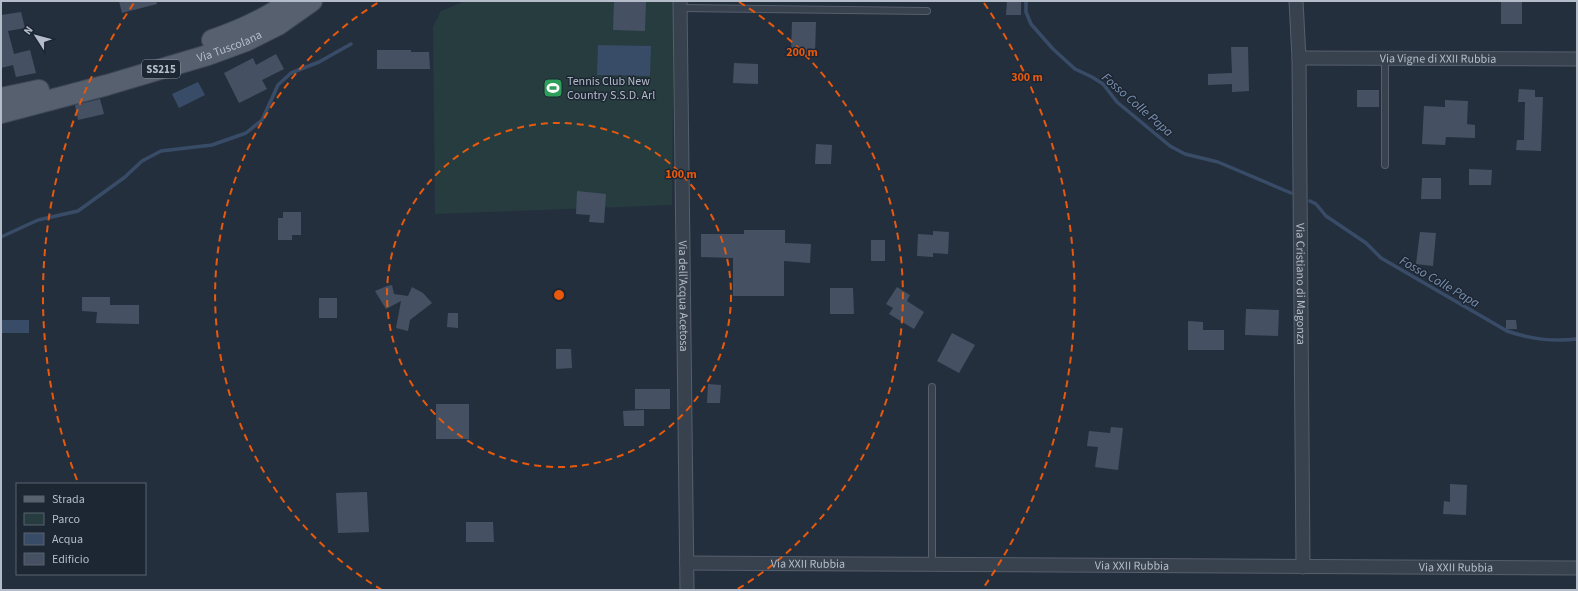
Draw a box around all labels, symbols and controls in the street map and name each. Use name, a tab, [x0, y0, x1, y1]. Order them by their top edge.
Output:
north arrow	[16, 16, 56, 56]
text: N	[20, 23, 37, 38]
street label: Via Tuscolana	[195, 26, 265, 67]
text: 200 m	[786, 44, 818, 61]
street label: Via Vigne di XXII Rubbia	[1380, 50, 1496, 68]
road number: SS215	[142, 60, 180, 78]
text: 300 m	[1011, 69, 1043, 86]
water label: Fosso Colle Papa	[1098, 69, 1177, 141]
place label: Tennis Club New Country S.S.D. Arl	[567, 73, 655, 104]
sports icon: Tennis Club New Country S.S.D. Arl	[542, 77, 564, 99]
text: 100 m	[665, 166, 697, 183]
street label: Via Cristiano di Magonza	[1291, 223, 1309, 345]
street label: Via dell'Acqua Acetosa	[674, 240, 692, 352]
water label: Fosso Colle Papa	[1396, 252, 1483, 312]
centre of rings	[552, 288, 566, 302]
legend	[16, 483, 146, 575]
text: Strada	[52, 491, 85, 508]
text: Parco	[52, 511, 80, 528]
text: Acqua	[52, 531, 83, 548]
text: Edificio	[52, 551, 89, 568]
street label: Via XXII Rubbia	[771, 555, 845, 573]
street label: Via XXII Rubbia	[1095, 557, 1169, 575]
street label: Via XXII Rubbia	[1419, 559, 1493, 577]

